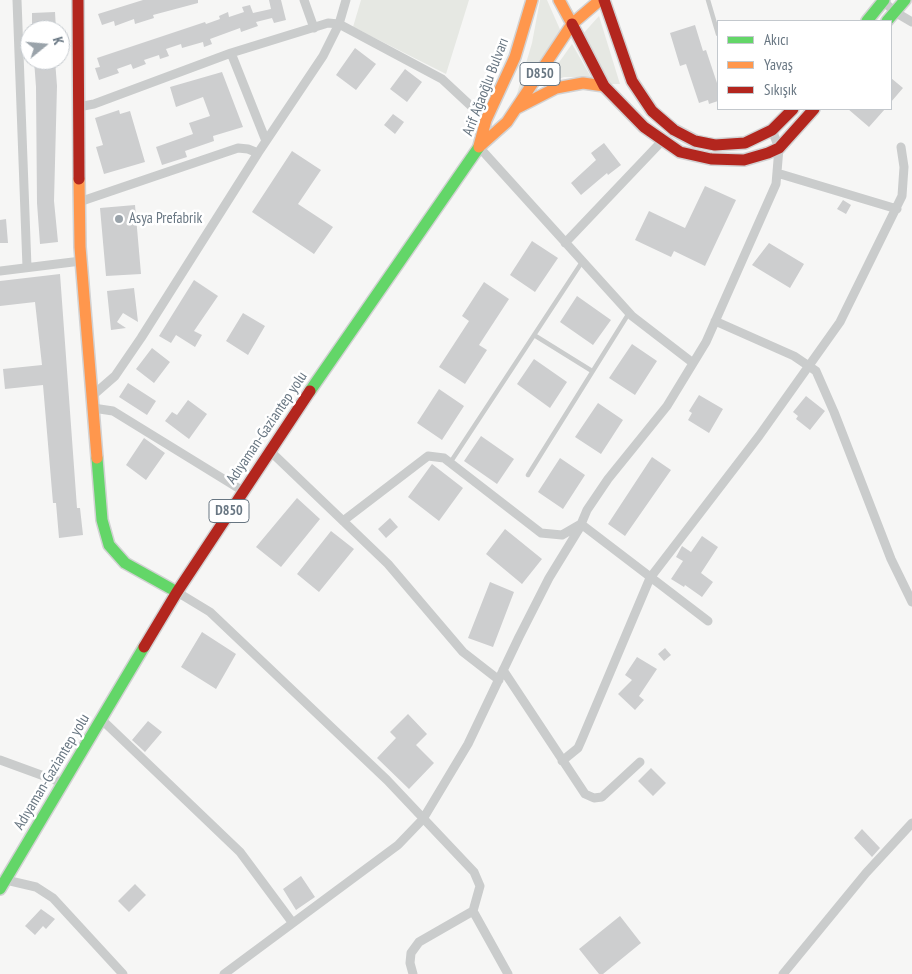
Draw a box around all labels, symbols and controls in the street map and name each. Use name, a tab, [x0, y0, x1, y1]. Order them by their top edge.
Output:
north arrow	[20, 20, 70, 70]
legend	[717, 20, 892, 110]
text: Akıcı	[764, 30, 789, 49]
text: K	[49, 35, 68, 47]
street label: Arif Ağaoğlu Bulvarı	[459, 36, 513, 138]
text: Yavaş	[764, 55, 793, 74]
road number: D850	[520, 62, 560, 86]
text: Sıkışık	[764, 80, 797, 99]
place label: Asya Prefabrik	[129, 210, 202, 228]
marker: Asya Prefabrik	[113, 213, 125, 225]
street label: Adıyaman-Gaziantep yolu	[223, 368, 311, 488]
road number: D850	[209, 500, 249, 522]
street label: Adıyaman-Gaziantep yolu	[10, 711, 94, 833]

